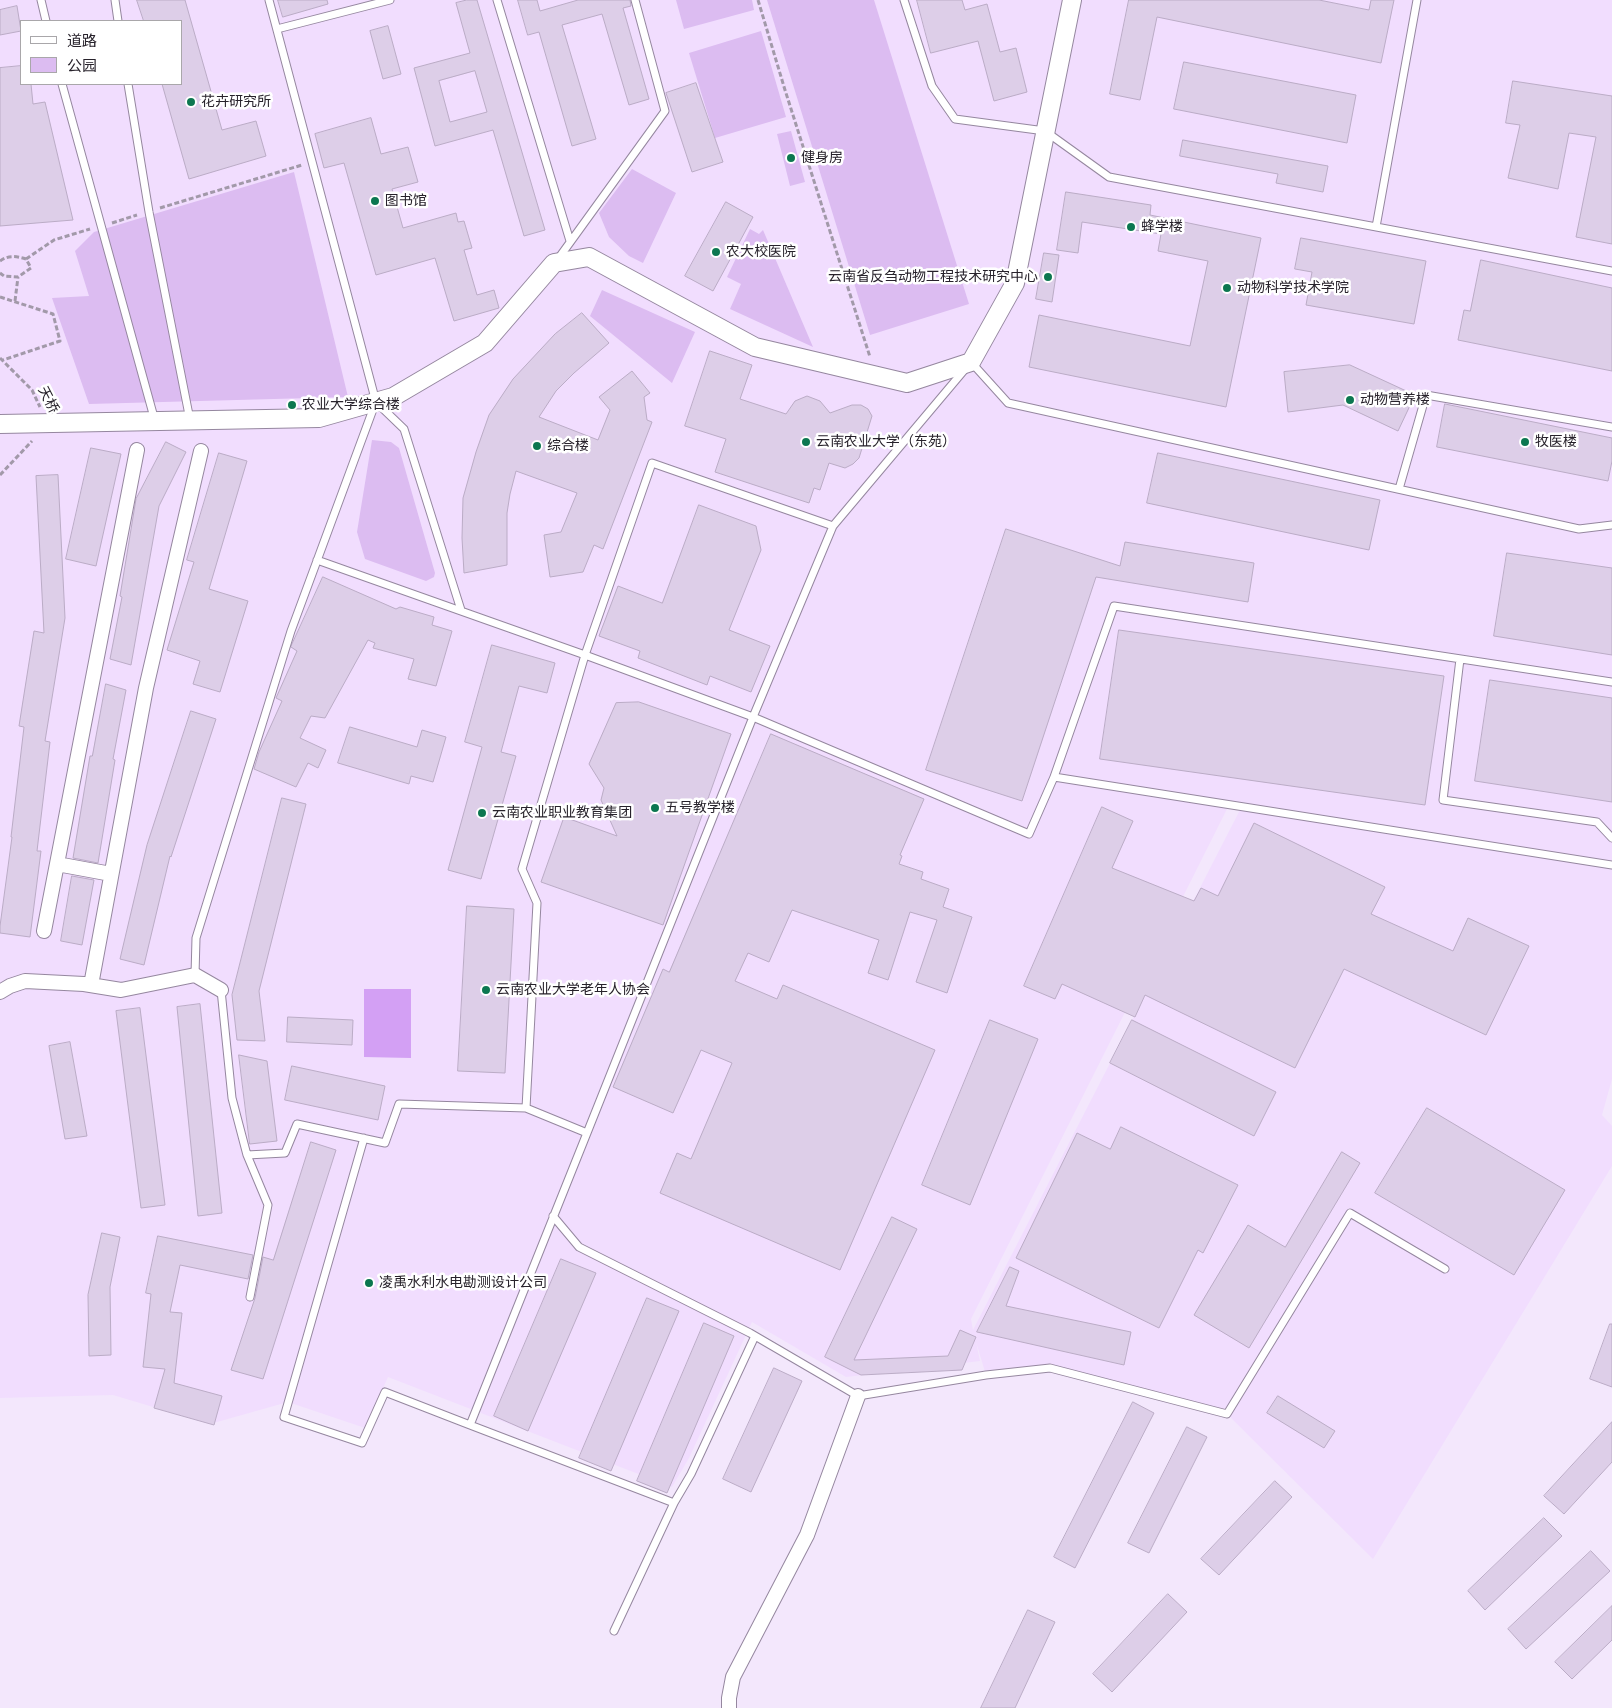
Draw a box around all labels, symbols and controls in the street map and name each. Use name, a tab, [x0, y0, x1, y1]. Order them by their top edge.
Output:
legend	[20, 20, 182, 85]
text: 道路	[67, 32, 97, 50]
text: 公园	[67, 57, 97, 75]
place label: 花卉研究所	[201, 94, 271, 110]
marker: 花卉研究所	[185, 96, 197, 108]
place label: 健身房	[801, 150, 843, 166]
marker: 健身房	[785, 152, 797, 164]
place label: 图书馆	[385, 193, 427, 209]
marker: 图书馆	[369, 195, 381, 207]
place label: 蜂学楼	[1141, 219, 1183, 235]
marker: 蜂学楼	[1125, 221, 1137, 233]
place label: 农大校医院	[726, 244, 796, 260]
marker: 农大校医院	[710, 246, 722, 258]
place label: 云南省反刍动物工程技术研究中心	[828, 269, 1038, 285]
marker: 云南省反刍动物工程技术研究中心	[1042, 271, 1054, 283]
place label: 动物科学技术学院	[1237, 280, 1349, 296]
marker: 动物科学技术学院	[1221, 282, 1233, 294]
street label: 天桥	[34, 384, 62, 416]
place label: 动物营养楼	[1360, 392, 1430, 408]
marker: 动物营养楼	[1344, 394, 1356, 406]
place label: 农业大学综合楼	[302, 397, 400, 413]
marker: 农业大学综合楼	[286, 399, 298, 411]
place label: 云南农业大学（东苑）	[816, 434, 956, 450]
place label: 牧医楼	[1535, 434, 1577, 450]
marker: 云南农业大学（东苑）	[800, 436, 812, 448]
marker: 牧医楼	[1519, 436, 1531, 448]
place label: 综合楼	[547, 438, 589, 454]
marker: 综合楼	[531, 440, 543, 452]
place label: 五号教学楼	[665, 800, 735, 816]
marker: 五号教学楼	[649, 802, 661, 814]
place label: 云南农业职业教育集团	[492, 805, 632, 821]
marker: 云南农业职业教育集团	[476, 807, 488, 819]
place label: 云南农业大学老年人协会	[496, 982, 650, 998]
marker: 云南农业大学老年人协会	[480, 984, 492, 996]
place label: 凌禹水利水电勘测设计公司	[379, 1275, 547, 1291]
marker: 凌禹水利水电勘测设计公司	[363, 1277, 375, 1289]

